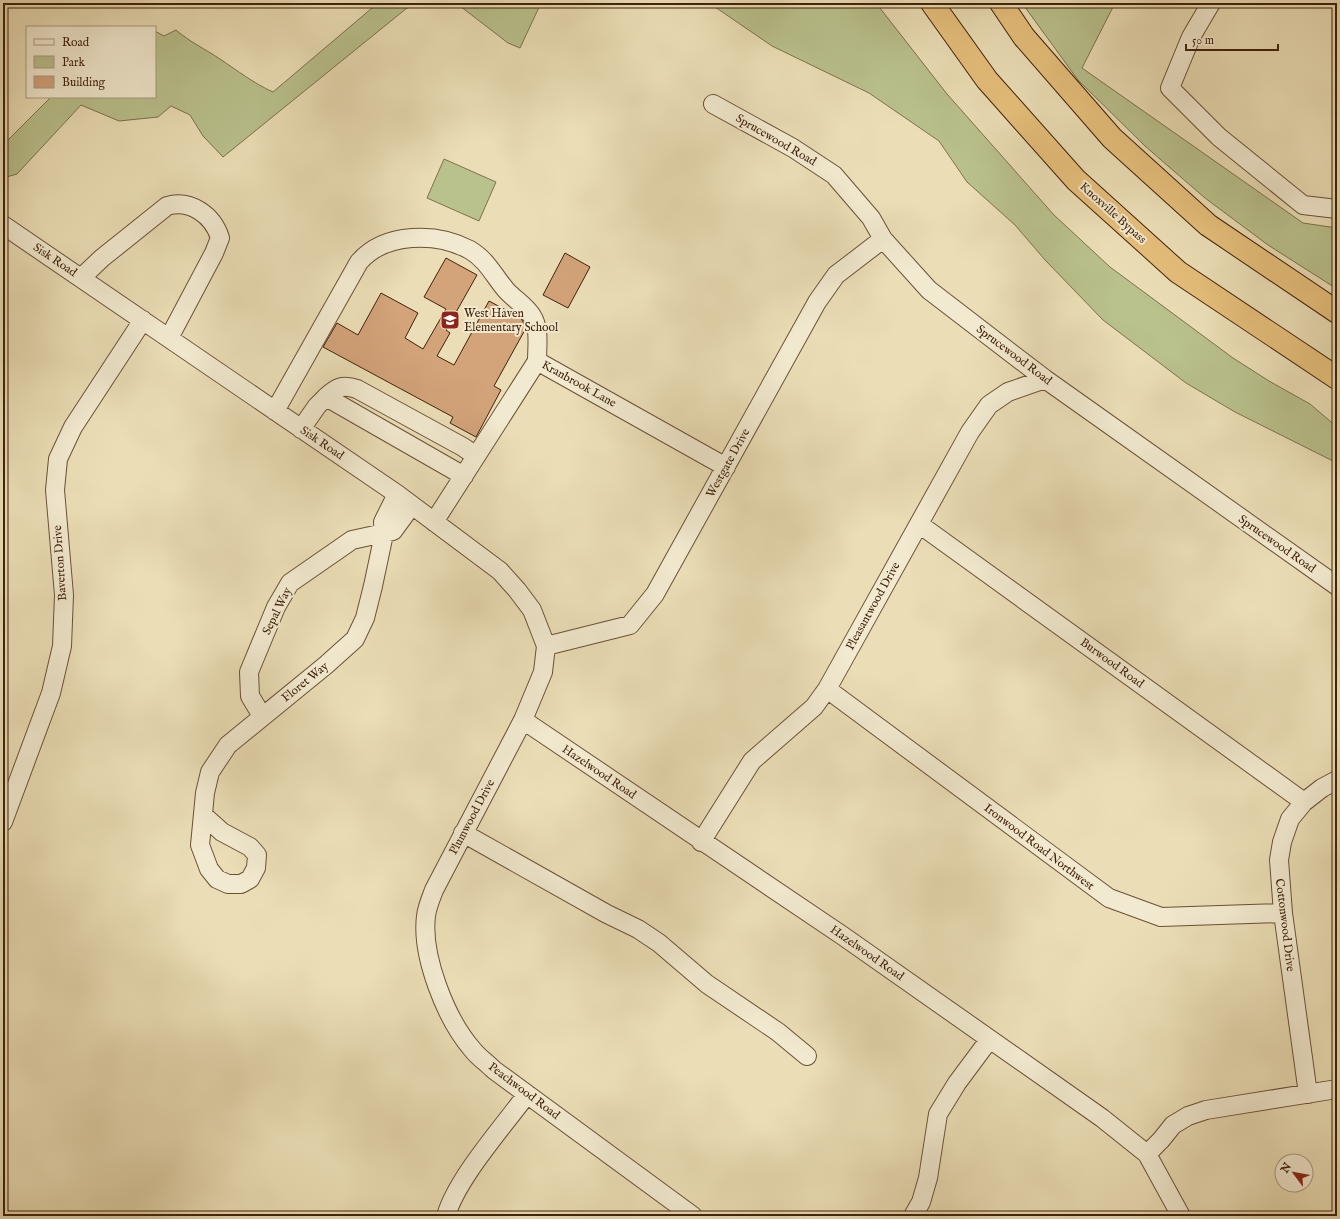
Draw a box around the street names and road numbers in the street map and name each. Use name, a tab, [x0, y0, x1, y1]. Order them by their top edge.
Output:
street label: Sprucewood Road	[732, 111, 820, 170]
street label: Knoxville Bypass	[1076, 179, 1149, 248]
street label: Sisk Road	[30, 240, 80, 280]
street label: Sprucewood Road	[973, 322, 1055, 389]
street label: Kranbrook Lane	[539, 357, 619, 411]
street label: Sisk Road	[297, 423, 347, 463]
street label: Westgate Drive	[703, 425, 753, 500]
street label: Sprucewood Road	[1235, 512, 1319, 577]
street label: Baverton Drive	[50, 524, 70, 601]
street label: Pleasantwood Drive	[843, 559, 904, 653]
street label: Sepal Way	[259, 585, 296, 638]
street label: Burwood Road	[1077, 635, 1147, 692]
street label: Floret Way	[279, 659, 331, 705]
street label: Hazelwood Road	[559, 742, 640, 803]
street label: Plumwood Drive	[446, 776, 498, 857]
street label: Ironwood Road Northwest	[981, 801, 1097, 893]
street label: Cottonwood Drive	[1272, 878, 1298, 973]
street label: Hazelwood Road	[827, 922, 907, 984]
street label: Peachwood Road	[485, 1059, 563, 1123]

